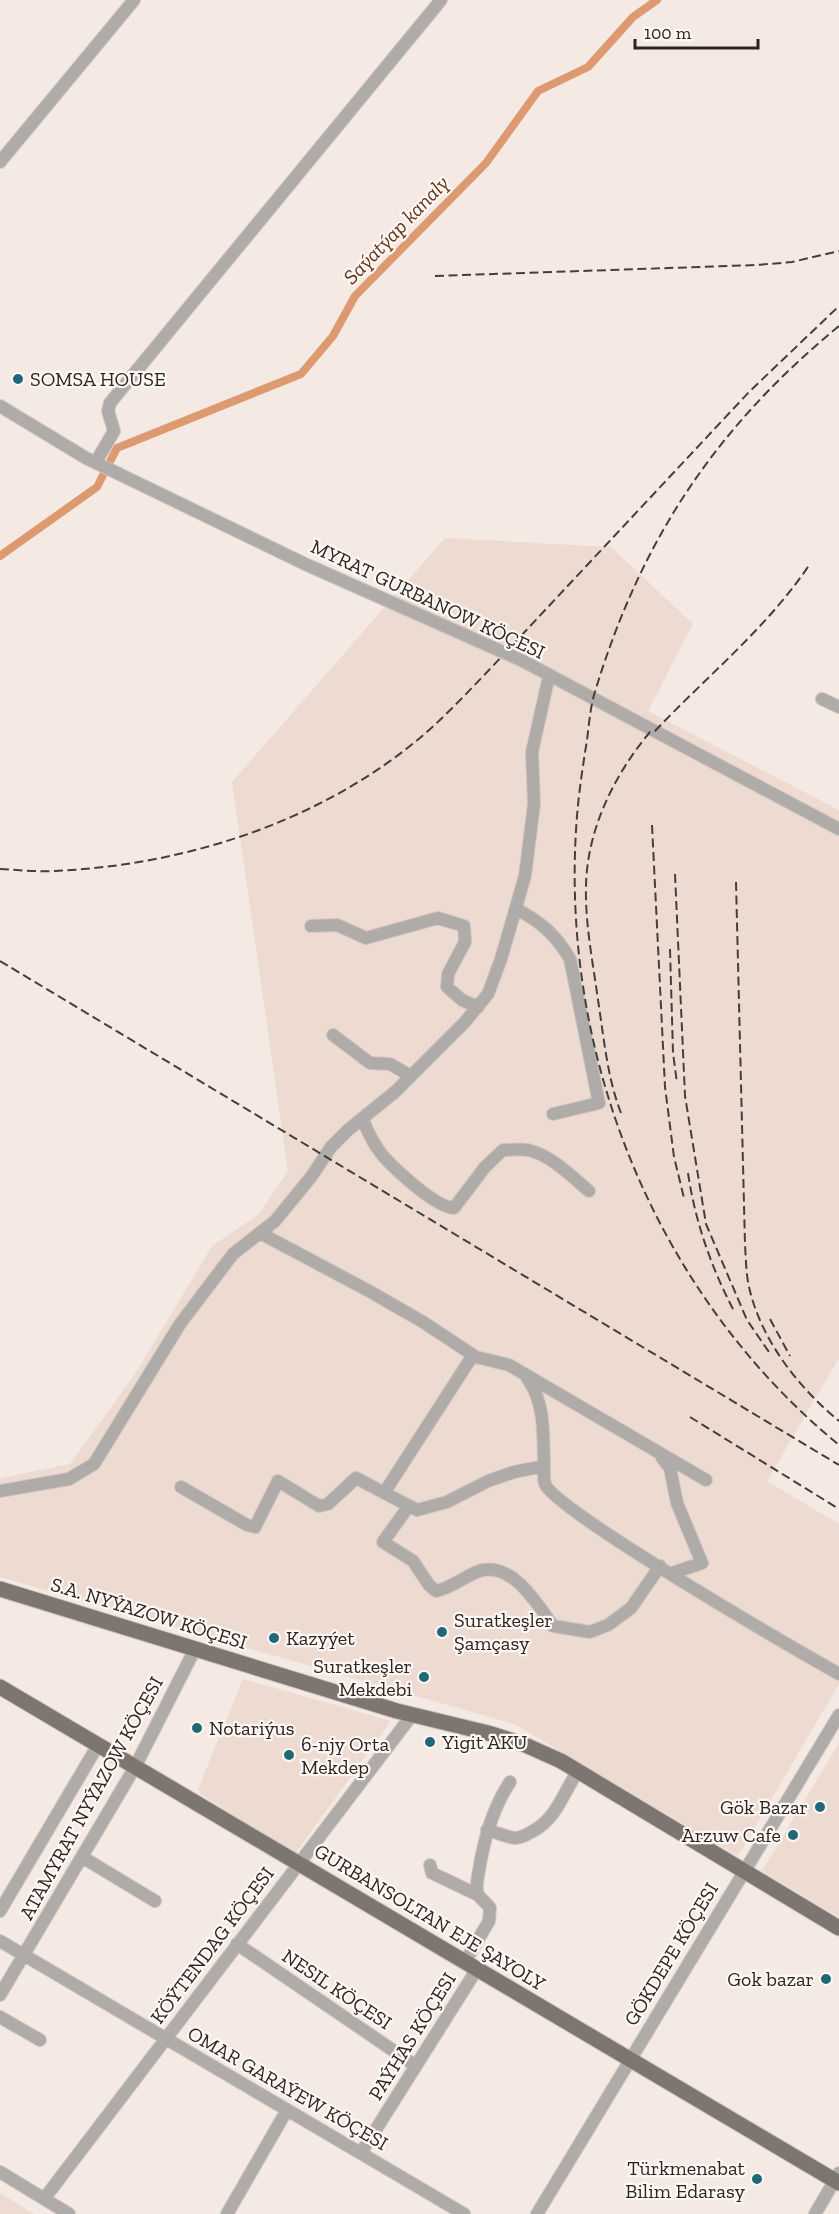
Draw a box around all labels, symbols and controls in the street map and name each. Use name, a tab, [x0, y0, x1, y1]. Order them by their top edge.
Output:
scale bar	[635, 12, 758, 50]
text: 100 m	[644, 22, 692, 44]
water label: Saýatýap kanaly	[338, 170, 454, 289]
place label: SOMSA HOUSE	[30, 367, 166, 391]
marker: SOMSA HOUSE	[11, 372, 25, 386]
street label: MYRAT GURBANOW KÖÇESI	[307, 534, 549, 664]
street label: S.A. NYÝAZOW KÖÇESI	[48, 1572, 250, 1654]
place label: Suratkeşler Şamçasy	[454, 1608, 553, 1655]
marker: Suratkeşler Şamçasy	[435, 1625, 449, 1639]
place label: Kazyýet	[286, 1626, 355, 1650]
marker: Kazyýet	[267, 1631, 281, 1645]
place label: Suratkeşler Mekdebi	[313, 1654, 412, 1701]
marker: Suratkeşler Mekdebi	[417, 1670, 431, 1684]
street label: ATAMYRAT NYÝAZOW KÖÇESI	[14, 1672, 168, 1924]
place label: Notariýus	[209, 1716, 295, 1740]
marker: Notariýus	[190, 1721, 204, 1735]
place label: Yigit AKU	[441, 1730, 527, 1754]
place label: 6-njy Orta Mekdep	[301, 1732, 389, 1779]
marker: Yigit AKU	[423, 1735, 437, 1749]
marker: 6-njy Orta Mekdep	[282, 1748, 296, 1762]
place label: Gök Bazar	[720, 1795, 808, 1819]
marker: Gök Bazar	[813, 1800, 827, 1814]
place label: Arzuw Cafe	[682, 1823, 781, 1847]
marker: Arzuw Cafe	[786, 1828, 800, 1842]
street label: GURBANSOLTAN EJE ŞAYOLY	[310, 1838, 550, 1996]
street label: KÖÝTENDAG KÖÇESI	[145, 1862, 279, 2028]
street label: GÖKDEPE KÖÇESI	[619, 1878, 723, 2030]
street label: NESIL KÖÇESI	[278, 1944, 396, 2034]
place label: Gok bazar	[727, 1967, 814, 1991]
street label: PAÝHAS KÖÇESI	[363, 1968, 461, 2104]
marker: Gok bazar	[819, 1972, 833, 1986]
street label: OMAR GARAÝEW KÖÇESI	[184, 2021, 392, 2155]
place label: Türkmenabat Bilim Edarasy	[625, 2156, 746, 2203]
marker: Türkmenabat Bilim Edarasy	[750, 2172, 764, 2186]

